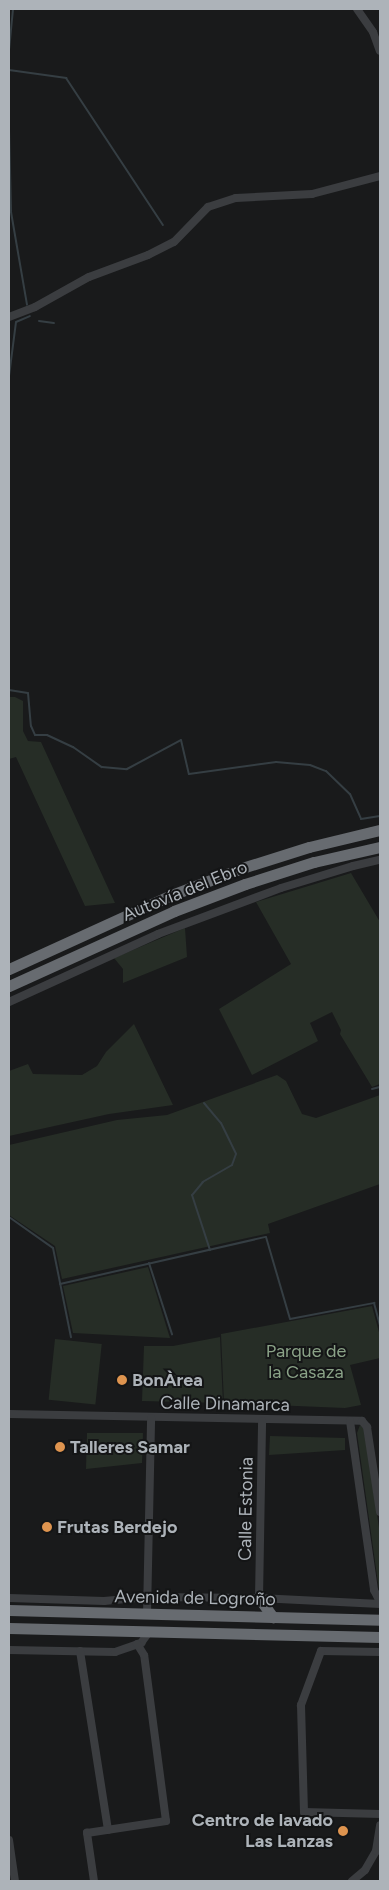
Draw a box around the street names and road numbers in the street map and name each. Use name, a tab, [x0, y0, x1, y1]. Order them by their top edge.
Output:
street label: Autovía del Ebro	[119, 856, 251, 926]
street label: Calle Dinamarca	[160, 1392, 290, 1416]
street label: Calle Estonia	[234, 1457, 258, 1561]
street label: Avenida de Logroño	[114, 1586, 276, 1610]

